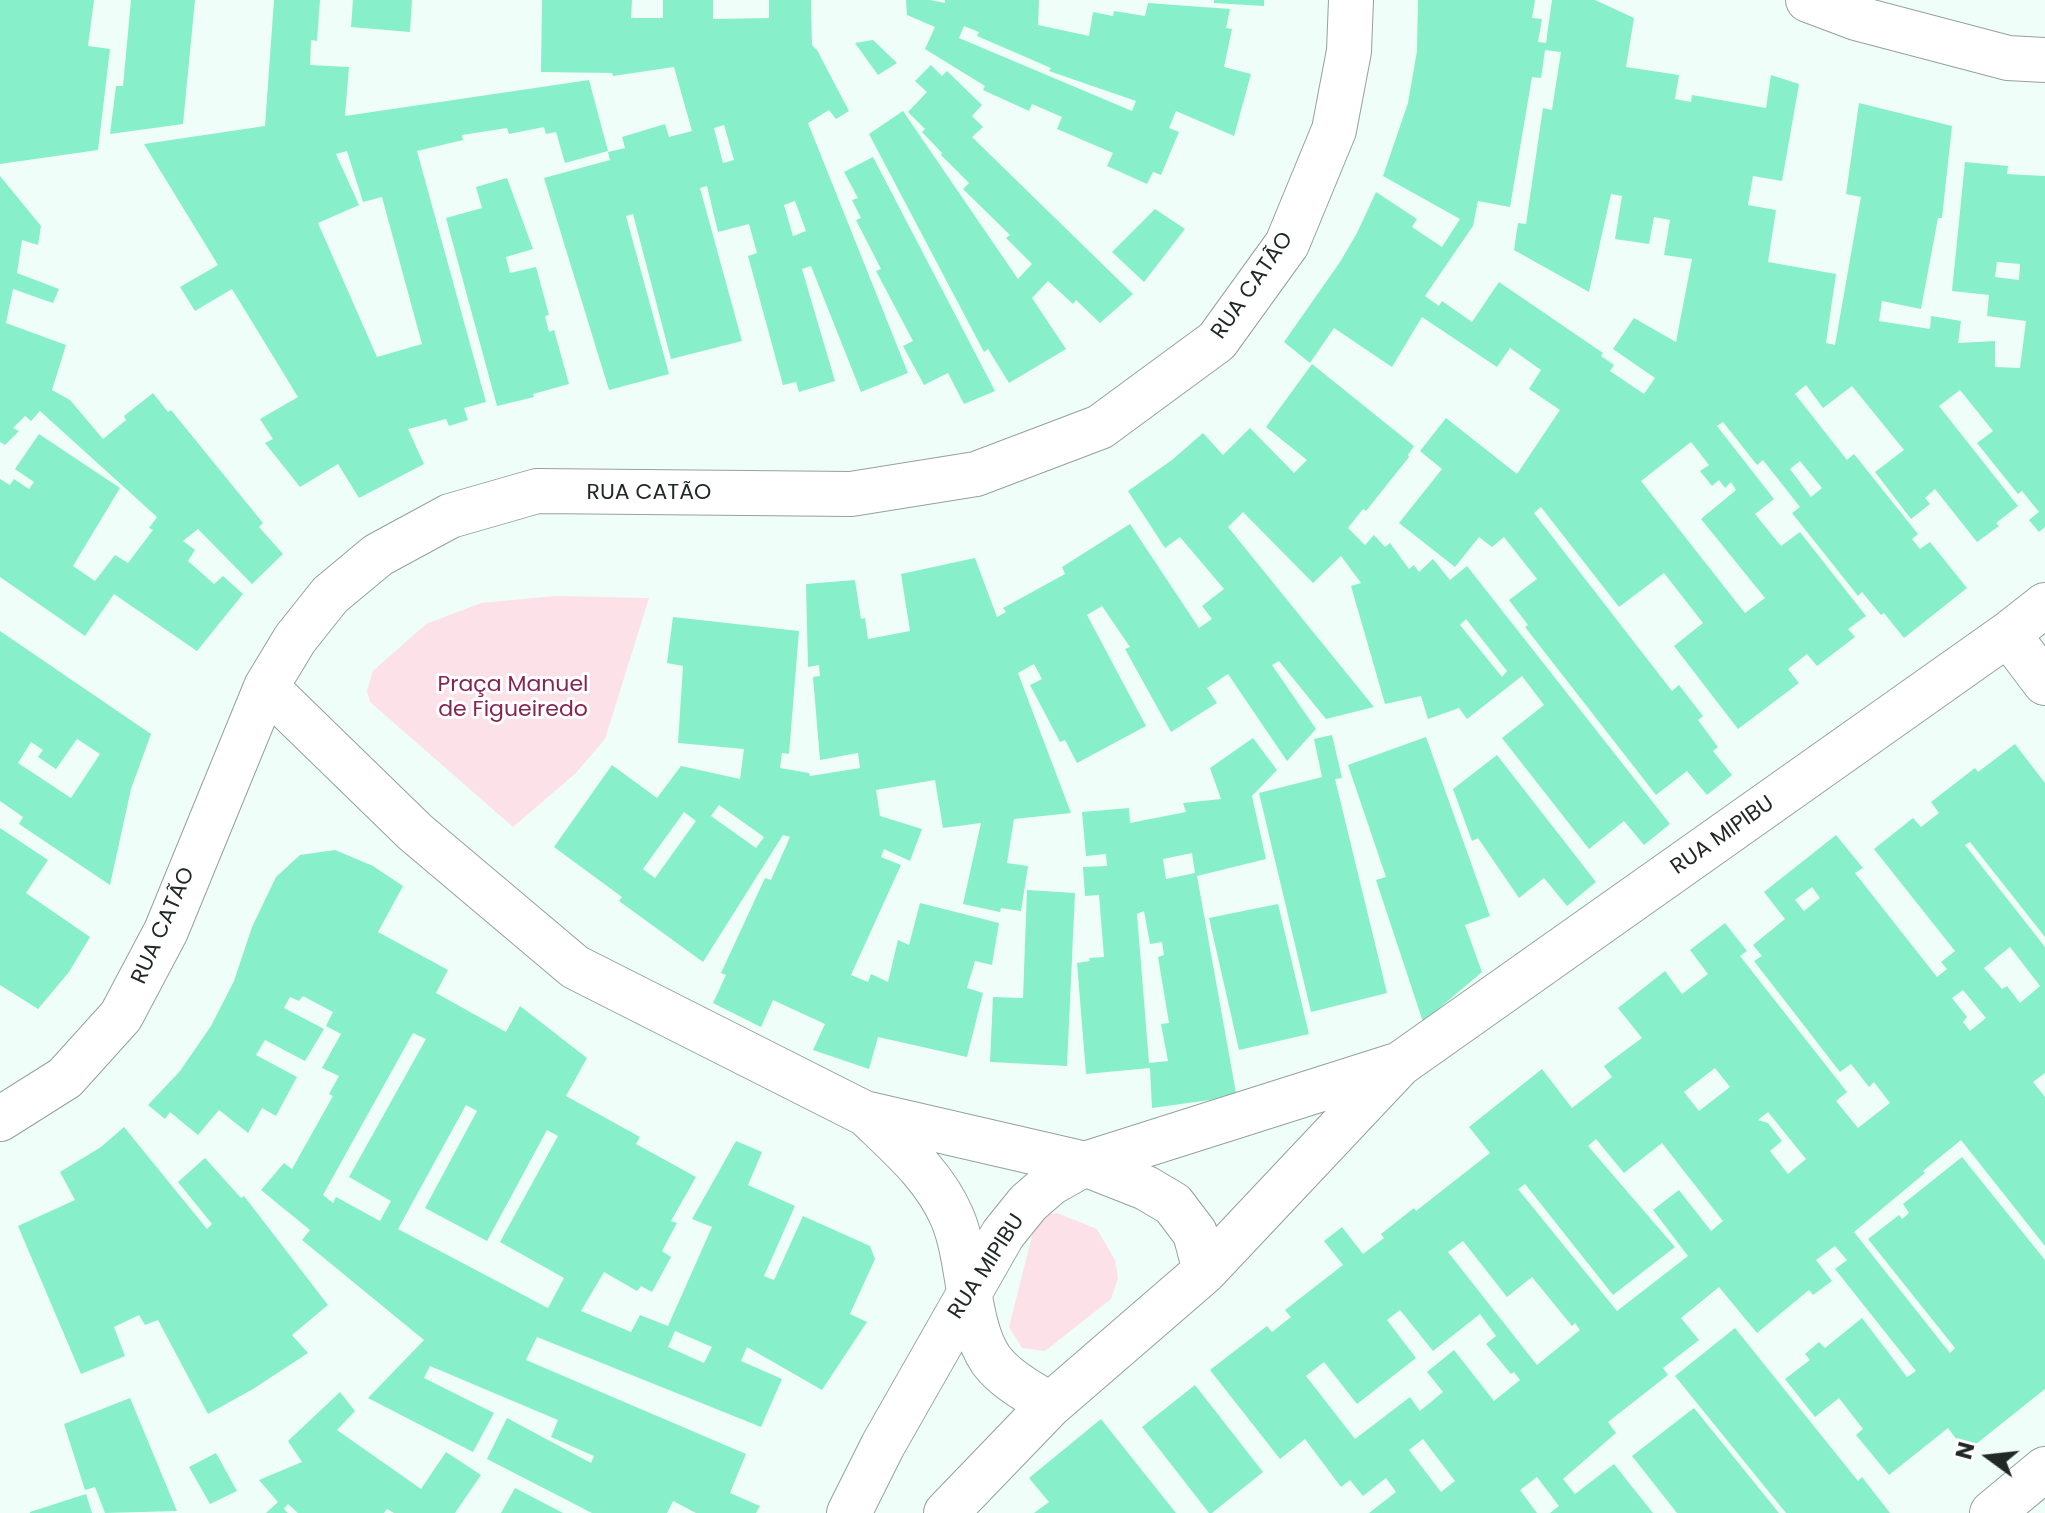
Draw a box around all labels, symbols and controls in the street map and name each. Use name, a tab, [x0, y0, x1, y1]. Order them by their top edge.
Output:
street label: RUA CATÃO	[1206, 227, 1300, 345]
street label: RUA CATÃO	[587, 480, 711, 506]
park label: Praça Manuel de Figueiredo	[438, 672, 588, 724]
street label: RUA MIPIBU	[1666, 791, 1780, 881]
street label: RUA CATÃO	[127, 864, 201, 988]
street label: RUA MIPIBU	[943, 1210, 1031, 1324]
north arrow	[1949, 1417, 2029, 1497]
text: N	[1948, 1439, 1982, 1463]

